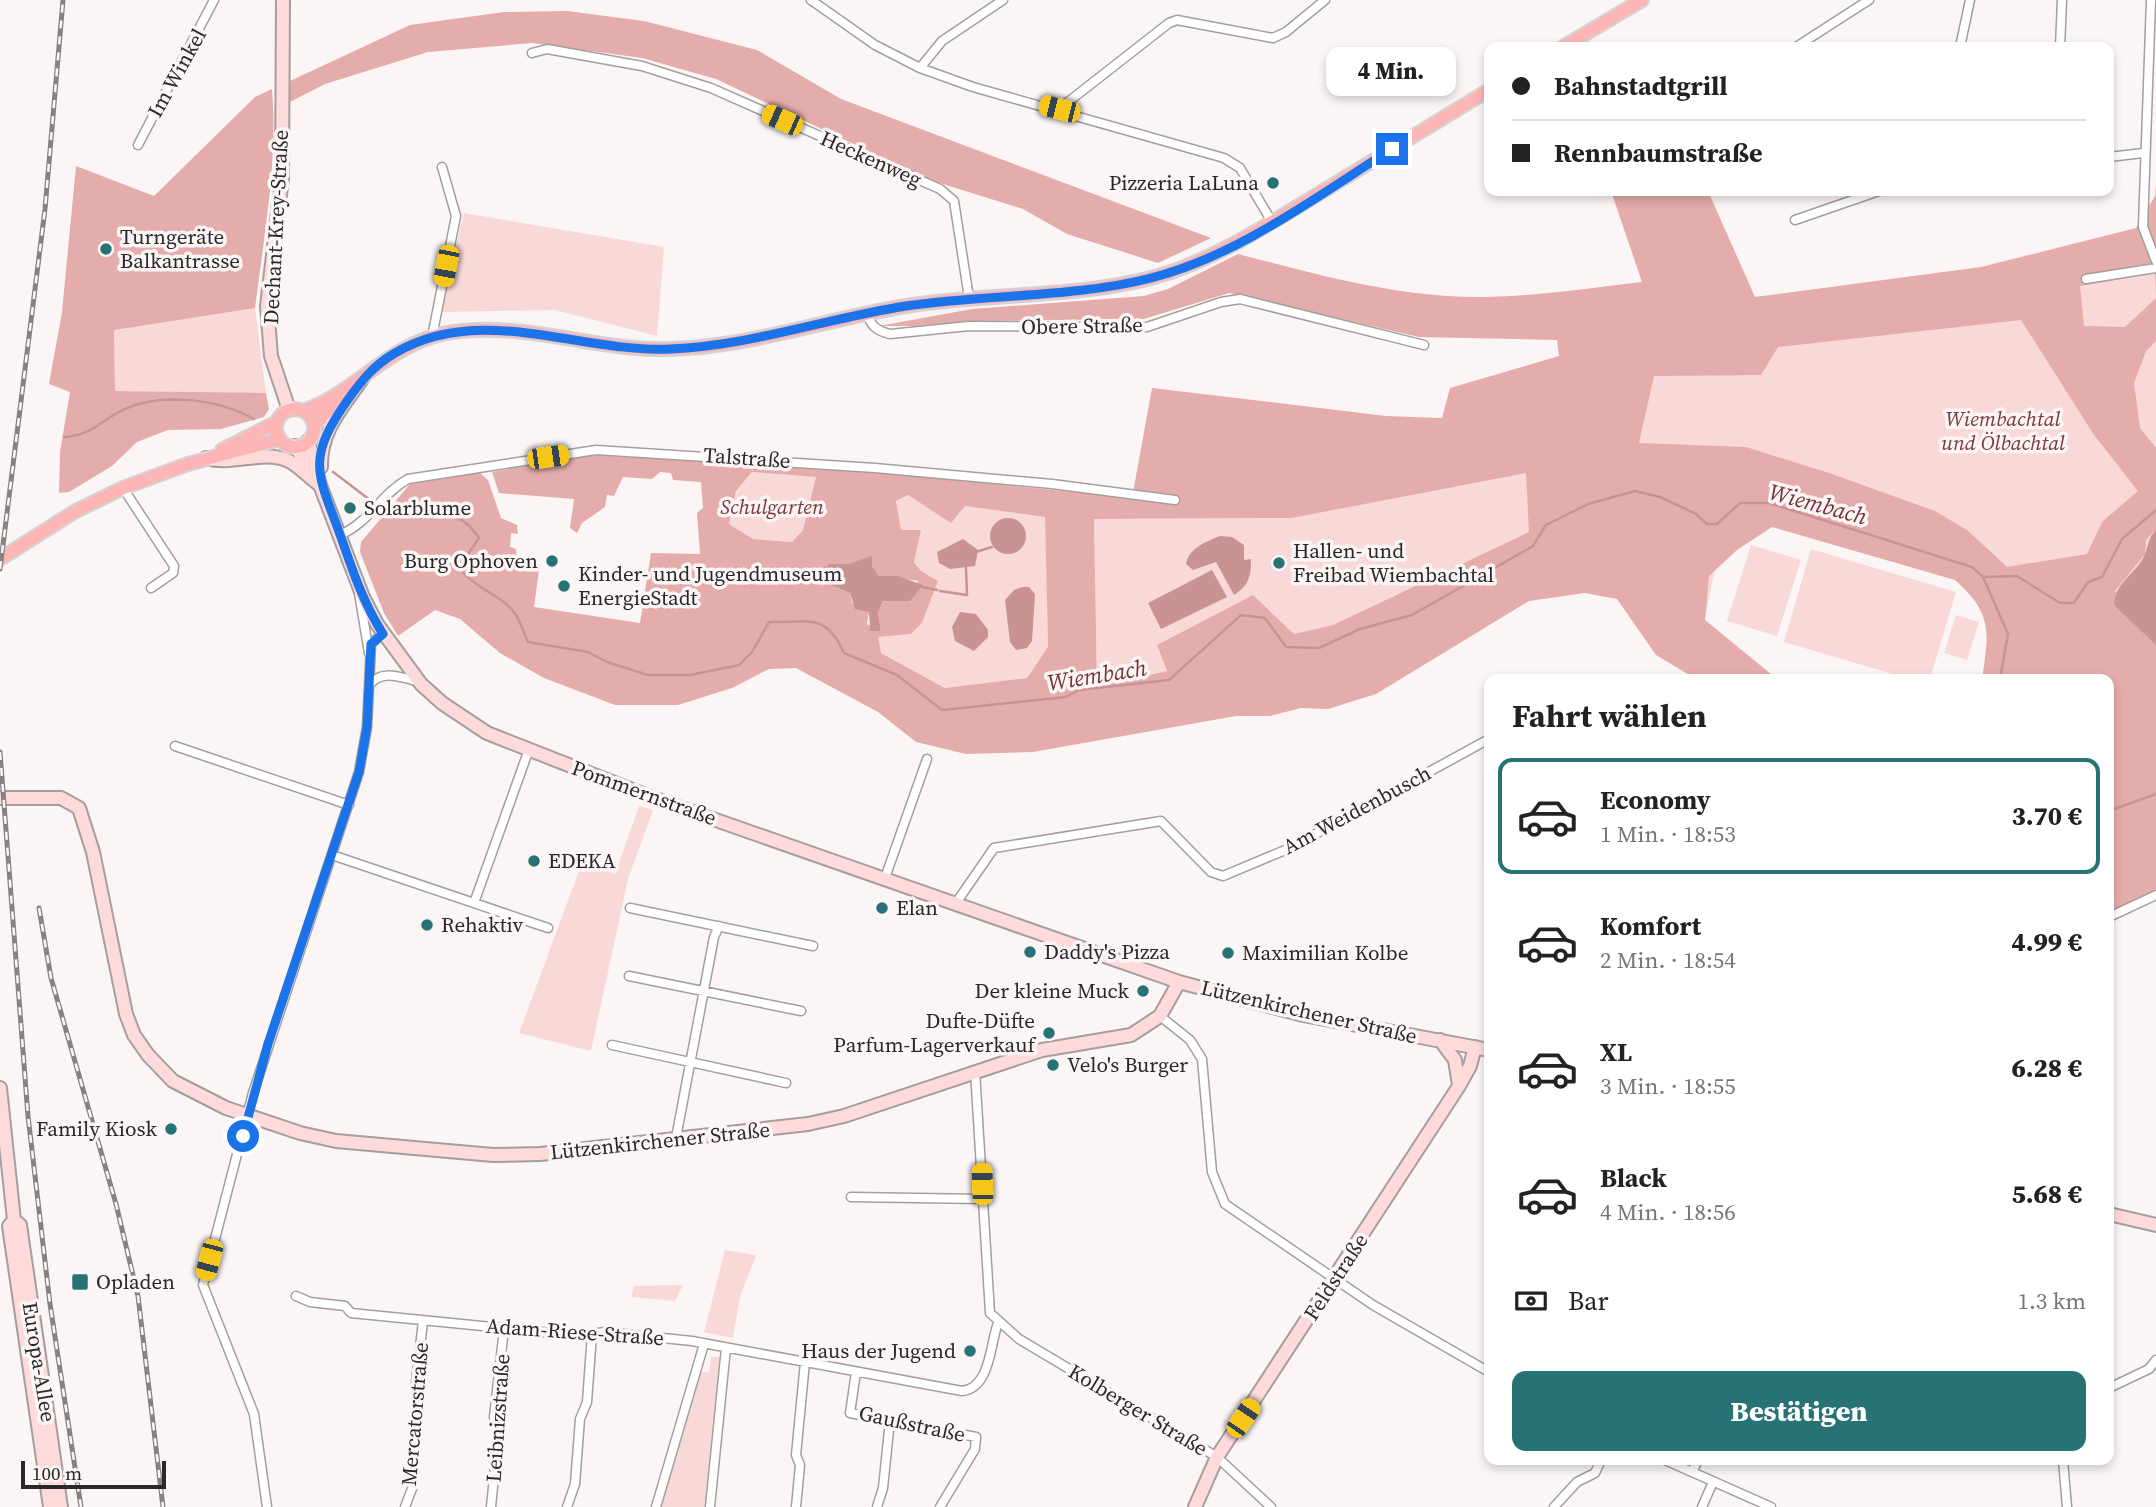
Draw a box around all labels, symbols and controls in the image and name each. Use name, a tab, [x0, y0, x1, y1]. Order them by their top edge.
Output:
street label: Im Winkel	[140, 23, 213, 122]
callout: 4 Min.	[1327, 47, 1457, 96]
text: 4 Min.	[1358, 55, 1424, 87]
text: Bahnstadtgrill	[1554, 68, 1728, 104]
car	[1037, 94, 1082, 124]
car	[759, 102, 806, 138]
street label: Heckenweg	[816, 123, 927, 194]
street label: Dechant-Krey-Straße	[256, 129, 295, 325]
route end	[1376, 133, 1408, 165]
text: Rennbaumstraße	[1554, 135, 1763, 171]
place label: Pizzeria LaLuna	[1109, 168, 1259, 197]
marker: Pizzeria LaLuna	[1265, 175, 1281, 191]
place label: Turngeräte Balkantrasse	[120, 222, 240, 275]
marker: Turngeräte Balkantrasse	[98, 241, 114, 257]
car	[432, 243, 461, 289]
street label: Obere Straße	[1021, 310, 1143, 341]
park label: Wiembachtal und Ölbachtal	[1941, 404, 2065, 457]
street label: Talstraße	[703, 440, 792, 475]
car	[526, 444, 571, 470]
water label: Wiembach	[1766, 476, 1871, 533]
park label: Schulgarten	[720, 492, 824, 521]
place label: Solarblume	[364, 493, 471, 522]
marker: Solarblume	[342, 500, 358, 516]
place label: Hallen- und Freibad Wiembachtal	[1293, 536, 1494, 589]
place label: Burg Ophoven	[404, 546, 538, 575]
marker: Burg Ophoven	[544, 553, 560, 569]
marker: Hallen- und Freibad Wiembachtal	[1271, 555, 1287, 571]
place label: Kinder- und Jugendmuseum EnergieStadt	[578, 559, 842, 612]
marker: Kinder- und Jugendmuseum EnergieStadt	[556, 578, 572, 594]
water label: Wiembach	[1045, 651, 1149, 699]
text: Fahrt wählen	[1512, 694, 1707, 738]
street label: Pommernstraße	[568, 753, 721, 832]
street label: Am Weidenbusch	[1278, 758, 1436, 861]
text: Economy	[1600, 782, 1711, 818]
icon: car	[1516, 785, 1579, 848]
text: 3.70 €	[2011, 798, 2082, 834]
text: 1 Min. · 18:53	[1600, 818, 1736, 850]
place label: EDEKA	[548, 846, 616, 875]
marker: EDEKA	[526, 853, 542, 869]
place label: Elan	[896, 893, 938, 922]
marker: Elan	[874, 900, 890, 916]
text: Komfort	[1600, 908, 1701, 944]
place label: Rehaktiv	[441, 910, 524, 939]
icon: car	[1516, 911, 1579, 974]
marker: Rehaktiv	[419, 917, 435, 933]
text: 4.99 €	[2011, 924, 2082, 960]
place label: Daddy's Pizza	[1044, 937, 1170, 966]
place label: Maximilian Kolbe	[1242, 938, 1408, 967]
marker: Daddy's Pizza	[1022, 944, 1038, 960]
text: 2 Min. · 18:54	[1600, 944, 1736, 976]
marker: Maximilian Kolbe	[1220, 945, 1236, 961]
street label: Lützenkirchener Straße	[1198, 973, 1420, 1050]
place label: Der kleine Muck	[975, 976, 1130, 1005]
marker: Der kleine Muck	[1135, 983, 1151, 999]
place label: Dufte-Düfte Parfum-Lagerverkauf	[833, 1006, 1037, 1059]
marker: Dufte-Düfte Parfum-Lagerverkauf	[1041, 1025, 1057, 1041]
text: XL	[1600, 1034, 1632, 1070]
icon: car	[1516, 1037, 1579, 1100]
place label: Velo's Burger	[1067, 1050, 1188, 1079]
text: 6.28 €	[2011, 1050, 2082, 1086]
marker: Velo's Burger	[1045, 1057, 1061, 1073]
text: 3 Min. · 18:55	[1600, 1070, 1736, 1102]
place label: Family Kiosk	[36, 1114, 157, 1143]
street label: Lützenkirchener Straße	[549, 1115, 771, 1166]
route start	[227, 1120, 259, 1152]
marker: Family Kiosk	[163, 1121, 179, 1137]
text: Black	[1600, 1160, 1667, 1196]
car	[971, 1163, 994, 1205]
icon: car	[1516, 1163, 1579, 1226]
text: 5.68 €	[2011, 1176, 2082, 1212]
text: 4 Min. · 18:56	[1600, 1196, 1736, 1228]
street label: Feldstraße	[1297, 1228, 1375, 1326]
car	[194, 1237, 225, 1283]
place label: Opladen	[96, 1267, 175, 1296]
marker: Opladen	[70, 1272, 90, 1292]
icon: cash	[1512, 1282, 1550, 1320]
text: Bar	[1568, 1283, 1608, 1319]
text: 1.3 km	[2017, 1285, 2086, 1317]
street label: Europa-Allee	[16, 1300, 63, 1424]
street label: Adam-Riese-Straße	[485, 1311, 665, 1352]
place label: Haus der Jugend	[801, 1336, 956, 1365]
street label: Mercatorstraße	[394, 1341, 435, 1487]
marker: Haus der Jugend	[962, 1343, 978, 1359]
street label: Leibnizstraße	[479, 1353, 516, 1483]
street label: Kolberger Straße	[1063, 1357, 1213, 1463]
button: Bestätigen	[1512, 1371, 2086, 1451]
car	[1223, 1395, 1264, 1441]
street label: Gaußstraße	[856, 1398, 968, 1449]
scale bar	[21, 1458, 166, 1490]
text: 100 m	[32, 1460, 82, 1486]

